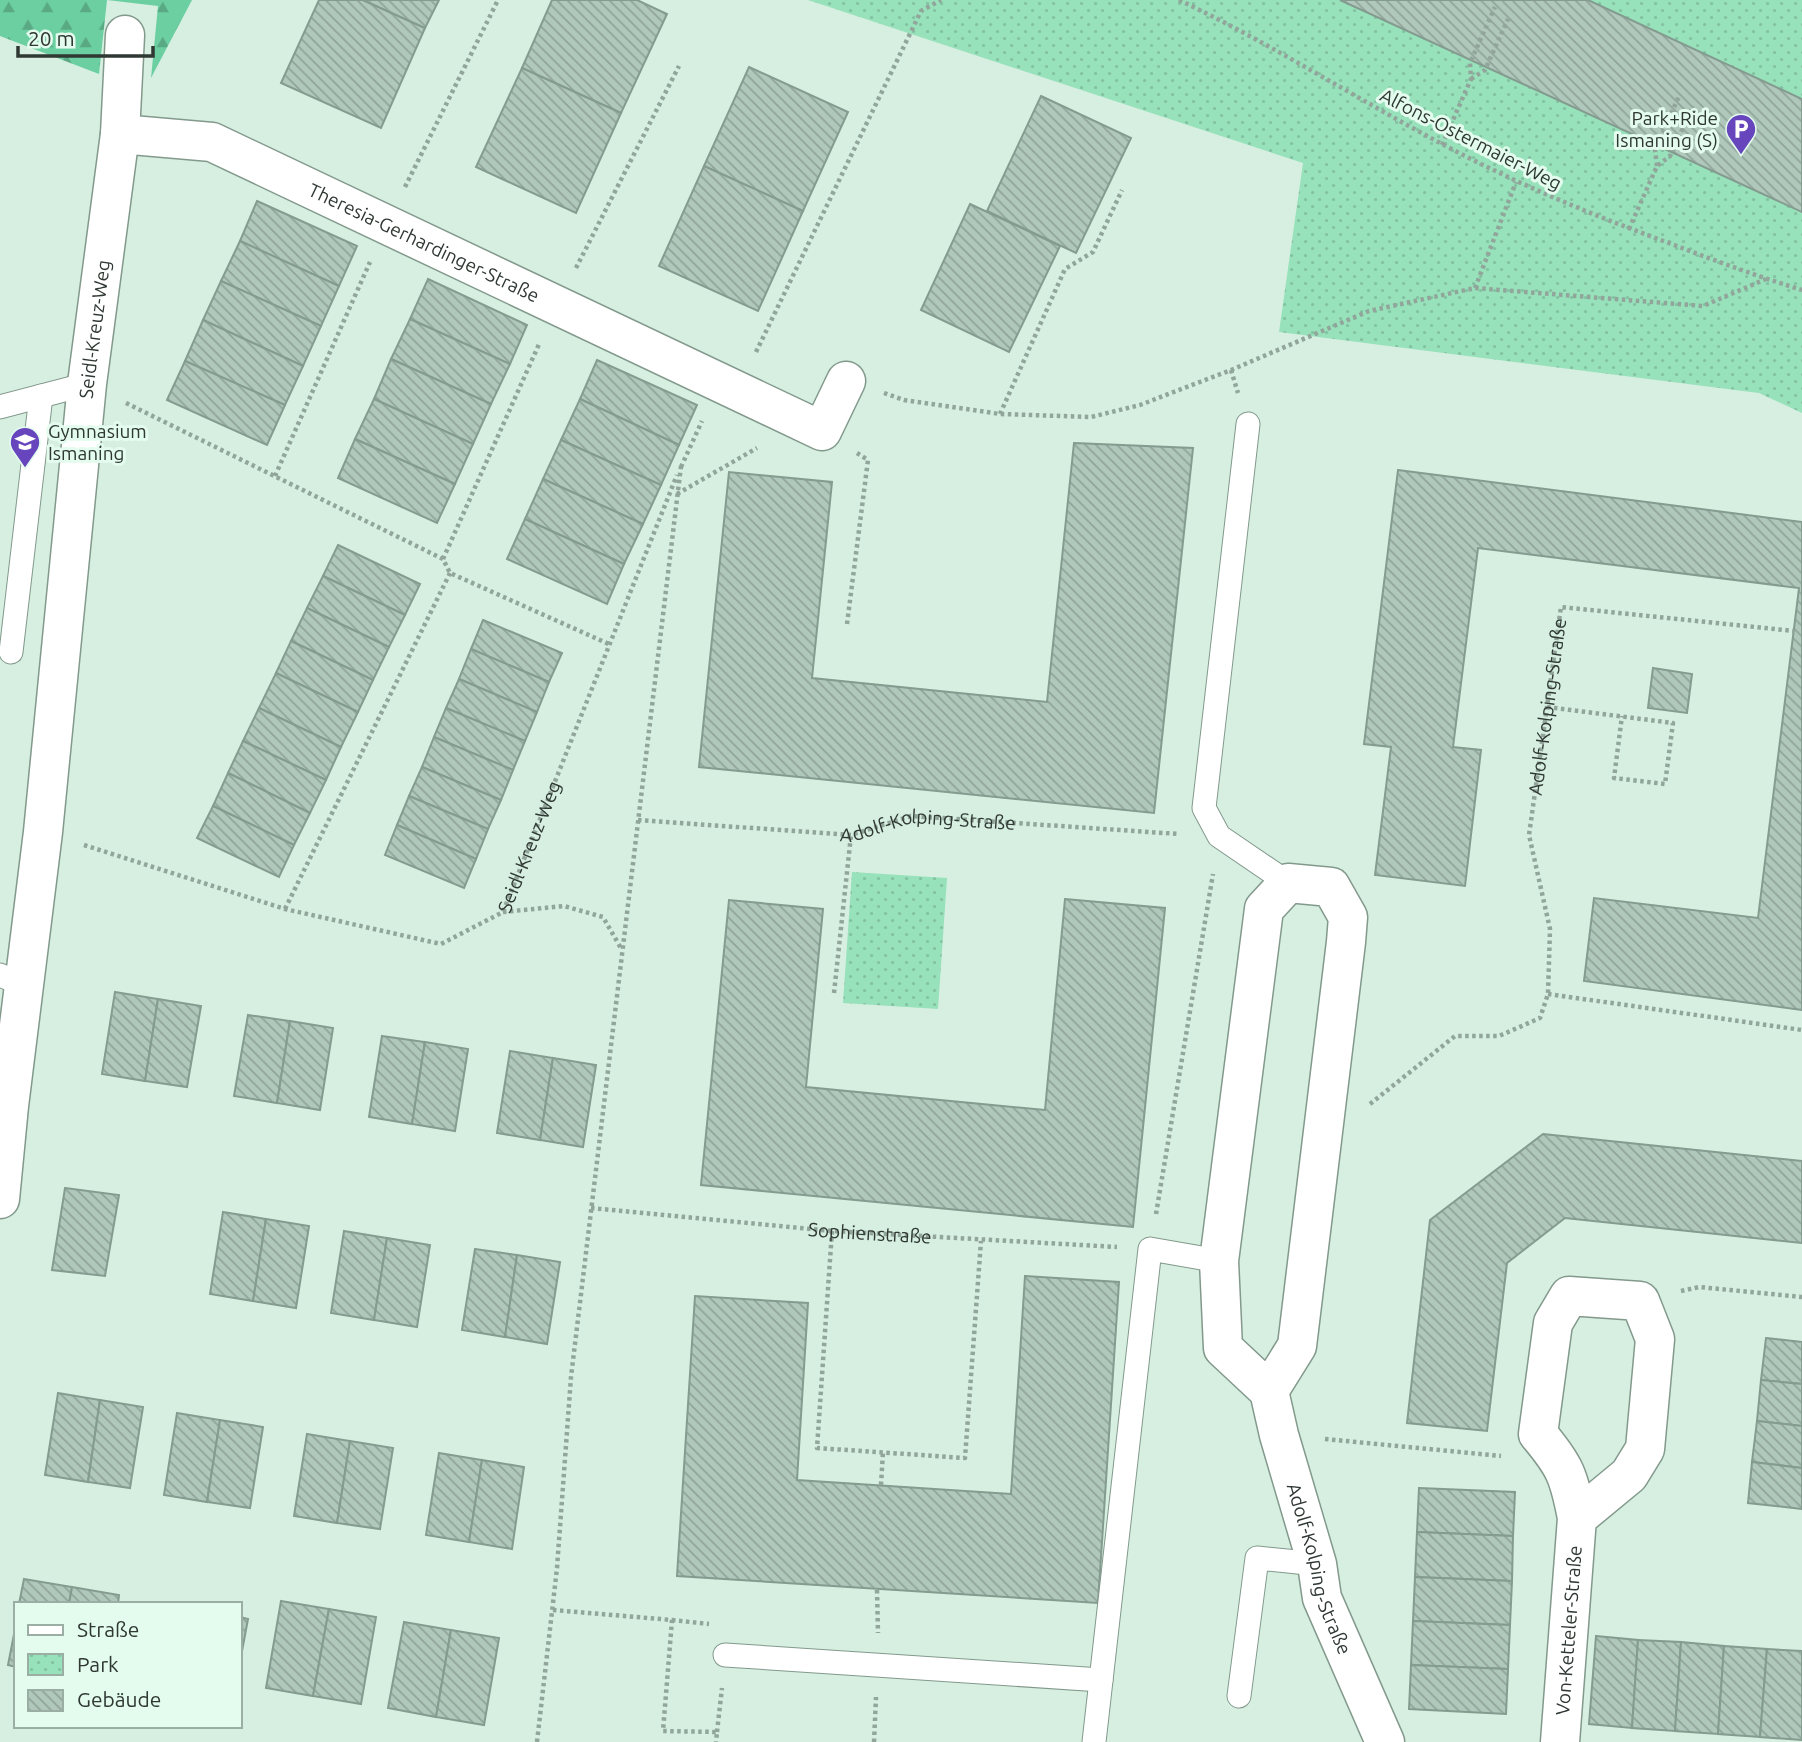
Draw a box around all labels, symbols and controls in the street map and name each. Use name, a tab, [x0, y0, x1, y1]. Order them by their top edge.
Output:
scale bar	[18, 14, 152, 58]
text: 20 m	[28, 26, 75, 50]
street label: Alfons-Ostermaier-Weg	[1377, 84, 1565, 194]
place label: Park+Ride Ismaning (S)	[1615, 107, 1718, 151]
parking icon: Park+Ride Ismaning (S)	[1724, 112, 1758, 156]
street label: Theresia-Gerhardinger-Straße	[305, 178, 543, 307]
street label: Seidl-Kreuz-Weg	[75, 258, 114, 400]
place label: Gymnasium Ismaning	[48, 420, 147, 464]
school or university icon: Gymnasium Ismaning	[8, 425, 42, 469]
street label: Adolf-Kolping-Straße	[1524, 616, 1570, 797]
street label: Seidl-Kreuz-Weg	[493, 778, 565, 916]
street label: Adolf-Kolping-Straße	[839, 805, 1016, 846]
street label: Sophienstraße	[807, 1218, 932, 1248]
street label: Adolf-Kolping-Straße	[1283, 1480, 1356, 1658]
street label: Von-Ketteler-Straße	[1551, 1545, 1586, 1716]
legend	[14, 1602, 242, 1728]
text: Straße	[77, 1617, 139, 1641]
text: Park	[77, 1652, 119, 1676]
text: Gebäude	[77, 1687, 161, 1711]

